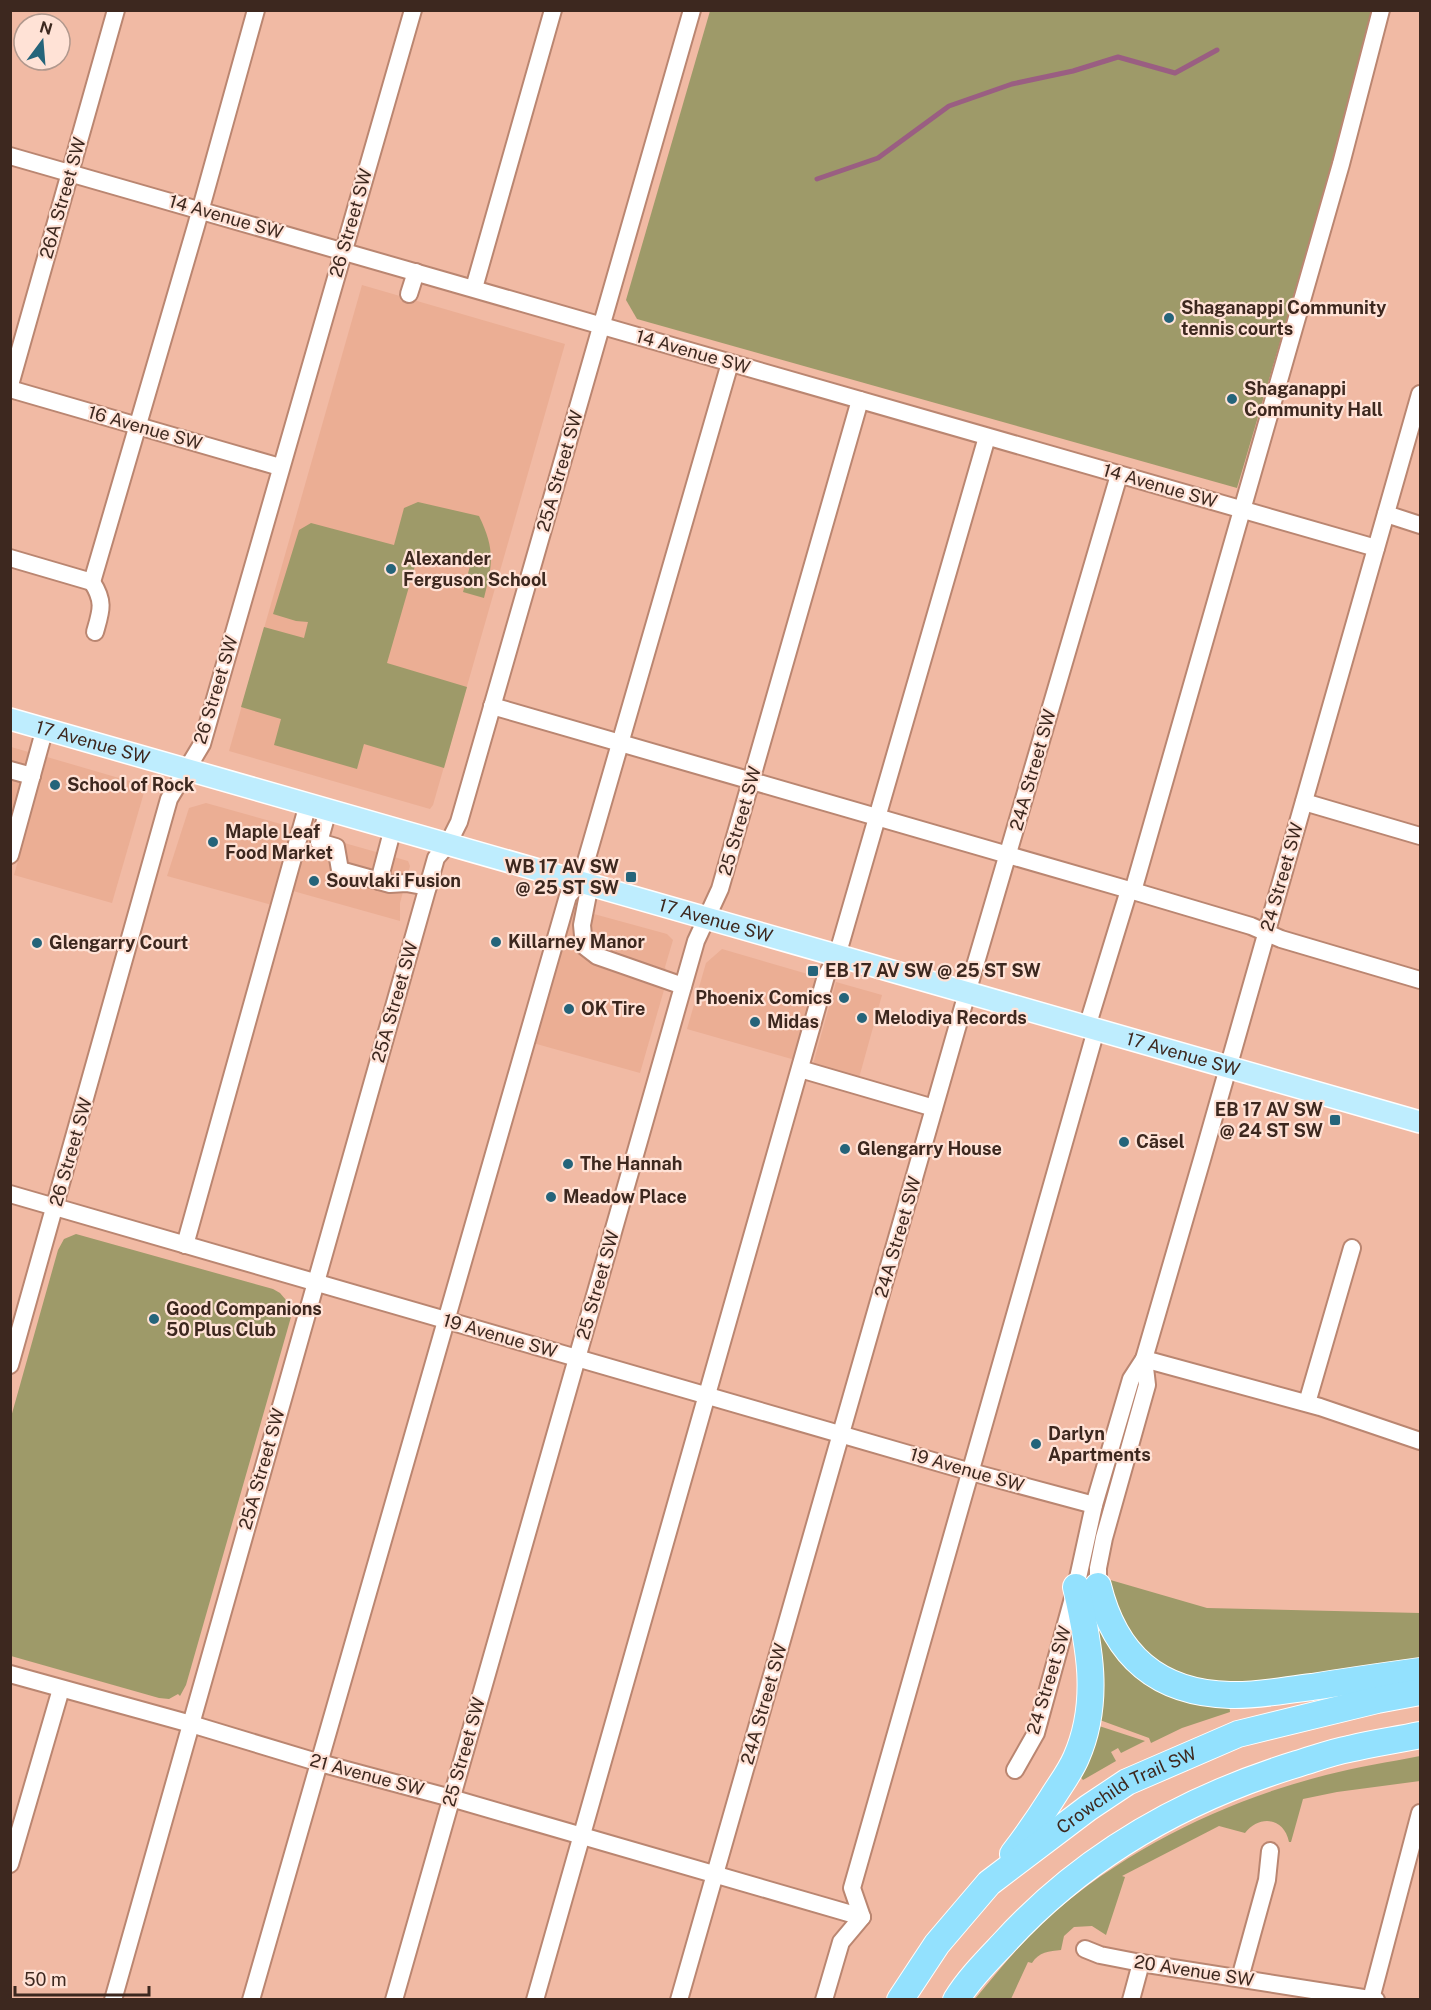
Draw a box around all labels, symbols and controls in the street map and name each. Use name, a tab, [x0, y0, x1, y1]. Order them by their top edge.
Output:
north arrow	[12, 12, 72, 72]
text: N	[37, 17, 55, 39]
street label: 26A Street SW	[35, 135, 90, 261]
street label: 26 Street SW	[325, 166, 376, 280]
street label: 14 Avenue SW	[167, 190, 286, 243]
place label: Shaganappi Community tennis courts	[1181, 297, 1386, 339]
marker: Shaganappi Community tennis courts	[1162, 311, 1176, 325]
street label: 14 Avenue SW	[634, 325, 753, 378]
place label: Shaganappi Community Hall	[1244, 378, 1383, 420]
marker: Shaganappi Community Hall	[1225, 392, 1239, 406]
street label: 16 Avenue SW	[86, 401, 205, 454]
street label: 25A Street SW	[532, 408, 587, 534]
street label: 14 Avenue SW	[1101, 459, 1220, 512]
place label: Alexander Ferguson School	[403, 548, 547, 590]
marker: Alexander Ferguson School	[384, 562, 398, 576]
street label: 26 Street SW	[189, 633, 242, 747]
street label: 24A Street SW	[1005, 707, 1060, 833]
street label: 17 Avenue SW	[33, 716, 152, 768]
street label: 25 Street SW	[714, 764, 765, 878]
place label: School of Rock	[67, 774, 195, 795]
marker: School of Rock	[48, 778, 62, 792]
street label: 24 Street SW	[1256, 820, 1307, 934]
place label: Maple Leaf Food Market	[225, 821, 333, 863]
marker: Maple Leaf Food Market	[206, 835, 220, 849]
place label: WB 17 AV SW @ 25 ST SW	[505, 856, 620, 898]
place label: Souvlaki Fusion	[326, 870, 461, 891]
marker: WB 17 AV SW @ 25 ST SW	[624, 870, 638, 884]
marker: Souvlaki Fusion	[307, 874, 321, 888]
street label: 17 Avenue SW	[656, 894, 775, 946]
place label: Killarney Manor	[508, 931, 645, 952]
place label: Glengarry Court	[49, 932, 188, 953]
marker: Killarney Manor	[489, 935, 503, 949]
marker: Glengarry Court	[30, 936, 44, 950]
street label: 25A Street SW	[367, 939, 422, 1065]
place label: EB 17 AV SW @ 25 ST SW	[825, 960, 1041, 981]
marker: EB 17 AV SW @ 25 ST SW	[806, 964, 820, 978]
place label: Phoenix Comics	[695, 987, 832, 1008]
marker: Phoenix Comics	[837, 991, 851, 1005]
place label: OK Tire	[581, 998, 645, 1019]
marker: OK Tire	[562, 1002, 576, 1016]
place label: Melodiya Records	[874, 1007, 1027, 1028]
place label: Midas	[767, 1011, 819, 1032]
marker: Melodiya Records	[855, 1011, 869, 1025]
marker: Midas	[748, 1015, 762, 1029]
street label: 17 Avenue SW	[1124, 1028, 1243, 1080]
street label: 26 Street SW	[45, 1095, 96, 1209]
place label: EB 17 AV SW @ 24 ST SW	[1215, 1099, 1324, 1141]
marker: EB 17 AV SW @ 24 ST SW	[1328, 1113, 1342, 1127]
place label: Cāsel	[1136, 1131, 1185, 1152]
marker: Cāsel	[1117, 1135, 1131, 1149]
place label: Glengarry House	[857, 1138, 1002, 1159]
marker: Glengarry House	[838, 1142, 852, 1156]
place label: The Hannah	[580, 1153, 682, 1174]
marker: The Hannah	[561, 1157, 575, 1171]
street label: 24A Street SW	[870, 1174, 925, 1300]
place label: Meadow Place	[563, 1186, 687, 1207]
marker: Meadow Place	[544, 1190, 558, 1204]
street label: 25 Street SW	[572, 1228, 623, 1342]
place label: Good Companions 50 Plus Club	[166, 1298, 322, 1340]
street label: 19 Avenue SW	[441, 1309, 560, 1362]
marker: Good Companions 50 Plus Club	[147, 1312, 161, 1326]
street label: 25A Street SW	[234, 1406, 289, 1532]
place label: Darlyn Apartments	[1048, 1423, 1151, 1465]
marker: Darlyn Apartments	[1029, 1437, 1043, 1451]
street label: 19 Avenue SW	[908, 1443, 1027, 1496]
street label: 24 Street SW	[1022, 1623, 1075, 1737]
street label: 24A Street SW	[736, 1641, 791, 1767]
street label: 25 Street SW	[438, 1695, 489, 1809]
street label: Crowchild Trail SW	[1052, 1742, 1200, 1838]
street label: 21 Avenue SW	[308, 1749, 427, 1800]
street label: 20 Avenue SW	[1133, 1951, 1256, 1990]
scale bar	[15, 1959, 148, 1997]
text: 50 m	[24, 1969, 67, 1990]

